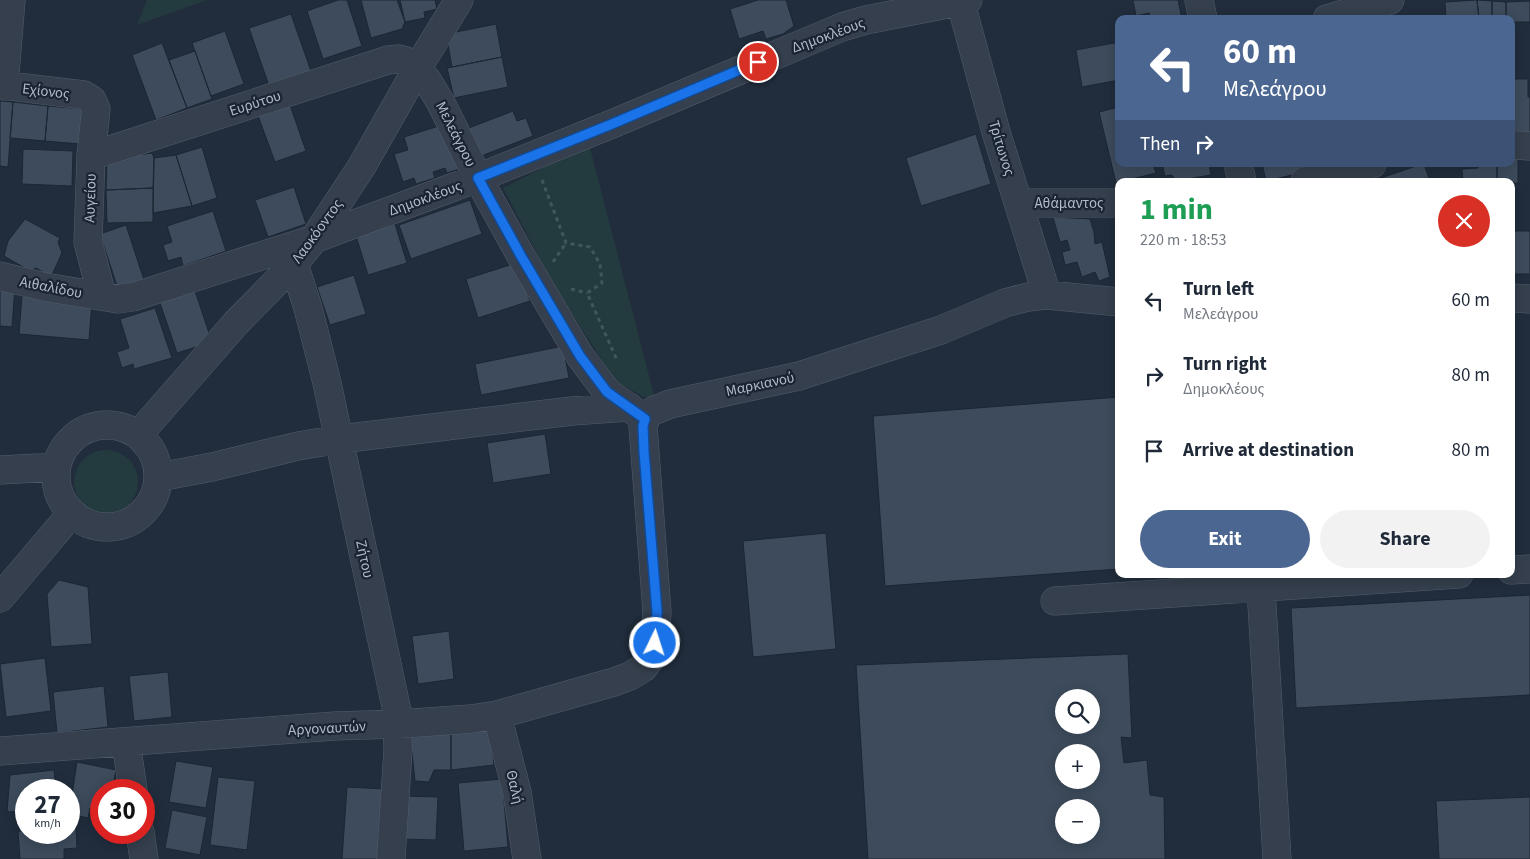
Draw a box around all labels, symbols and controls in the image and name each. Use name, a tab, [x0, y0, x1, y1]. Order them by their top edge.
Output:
street label: Δημοκλέους	[789, 12, 868, 58]
text: 60 m	[1223, 27, 1297, 77]
icon: left	[1140, 35, 1205, 100]
pin	[737, 41, 779, 83]
icon: arrive	[744, 48, 772, 76]
text: Μελεάγρου	[1223, 73, 1327, 105]
street label: Εχίονος	[21, 78, 71, 105]
street label: Ευρύτου	[227, 85, 284, 122]
street label: Μελεάγρου	[430, 98, 481, 171]
street label: Τρίτωνος	[983, 118, 1020, 179]
icon: right	[1190, 130, 1218, 158]
text: Then	[1140, 131, 1180, 158]
street label: Αυγείου	[79, 173, 102, 223]
street label: Δημοκλέους	[386, 175, 465, 221]
text: 1 min	[1140, 188, 1213, 231]
street label: Αθάμαντος	[1034, 193, 1104, 214]
street label: Λαοκόοντος	[287, 194, 348, 268]
button: close	[1438, 195, 1490, 247]
text: 220 m · 18:53	[1140, 229, 1227, 251]
street label: Αιθαλίδου	[18, 271, 84, 304]
text: Turn left	[1183, 276, 1254, 303]
icon: left	[1140, 287, 1168, 315]
text: 60 m	[1452, 287, 1490, 314]
text: Μελεάγρου	[1183, 303, 1259, 325]
text: Turn right	[1183, 351, 1267, 378]
icon: right	[1140, 362, 1168, 390]
text: 80 m	[1452, 362, 1490, 389]
street label: Μαρκιανού	[724, 367, 796, 402]
text: Δημοκλέους	[1183, 378, 1264, 400]
icon: arrive	[1140, 437, 1168, 465]
text: Arrive at destination	[1183, 437, 1354, 464]
text: 80 m	[1452, 437, 1490, 464]
button: Exit	[1140, 510, 1310, 568]
button: Share	[1320, 510, 1490, 568]
street label: Ζήτου	[350, 538, 379, 580]
position arrow	[628, 616, 680, 668]
map controls	[1055, 689, 1100, 844]
button: search	[1055, 689, 1100, 734]
street label: Αργοναυτών	[288, 716, 367, 741]
button: +	[1055, 744, 1100, 789]
street label: Θαλή	[500, 768, 529, 806]
speed limit sign: 30	[90, 779, 155, 844]
text: 27	[34, 787, 61, 823]
button: −	[1055, 799, 1100, 844]
text: km/h	[34, 815, 61, 832]

